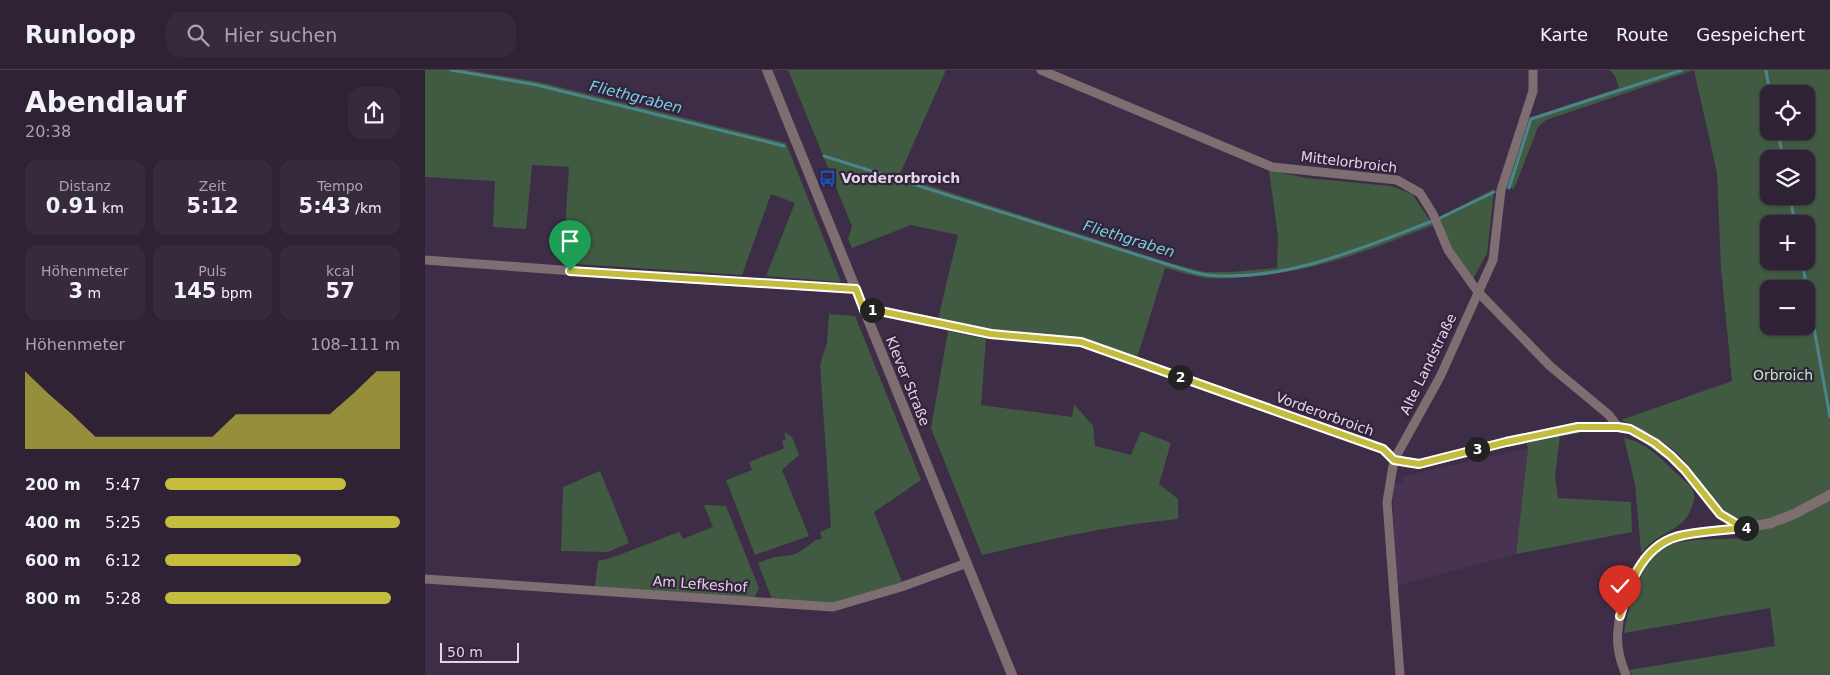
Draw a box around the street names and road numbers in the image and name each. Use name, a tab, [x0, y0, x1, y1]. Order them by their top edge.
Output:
street label: Mittelorbroich	[1300, 148, 1398, 176]
street label: Alte Landstraße	[1397, 311, 1459, 417]
street label: Klever Straße	[883, 334, 933, 428]
street label: Vorderorbroich	[1274, 389, 1376, 439]
street label: Am Lefkeshof	[652, 573, 749, 595]

